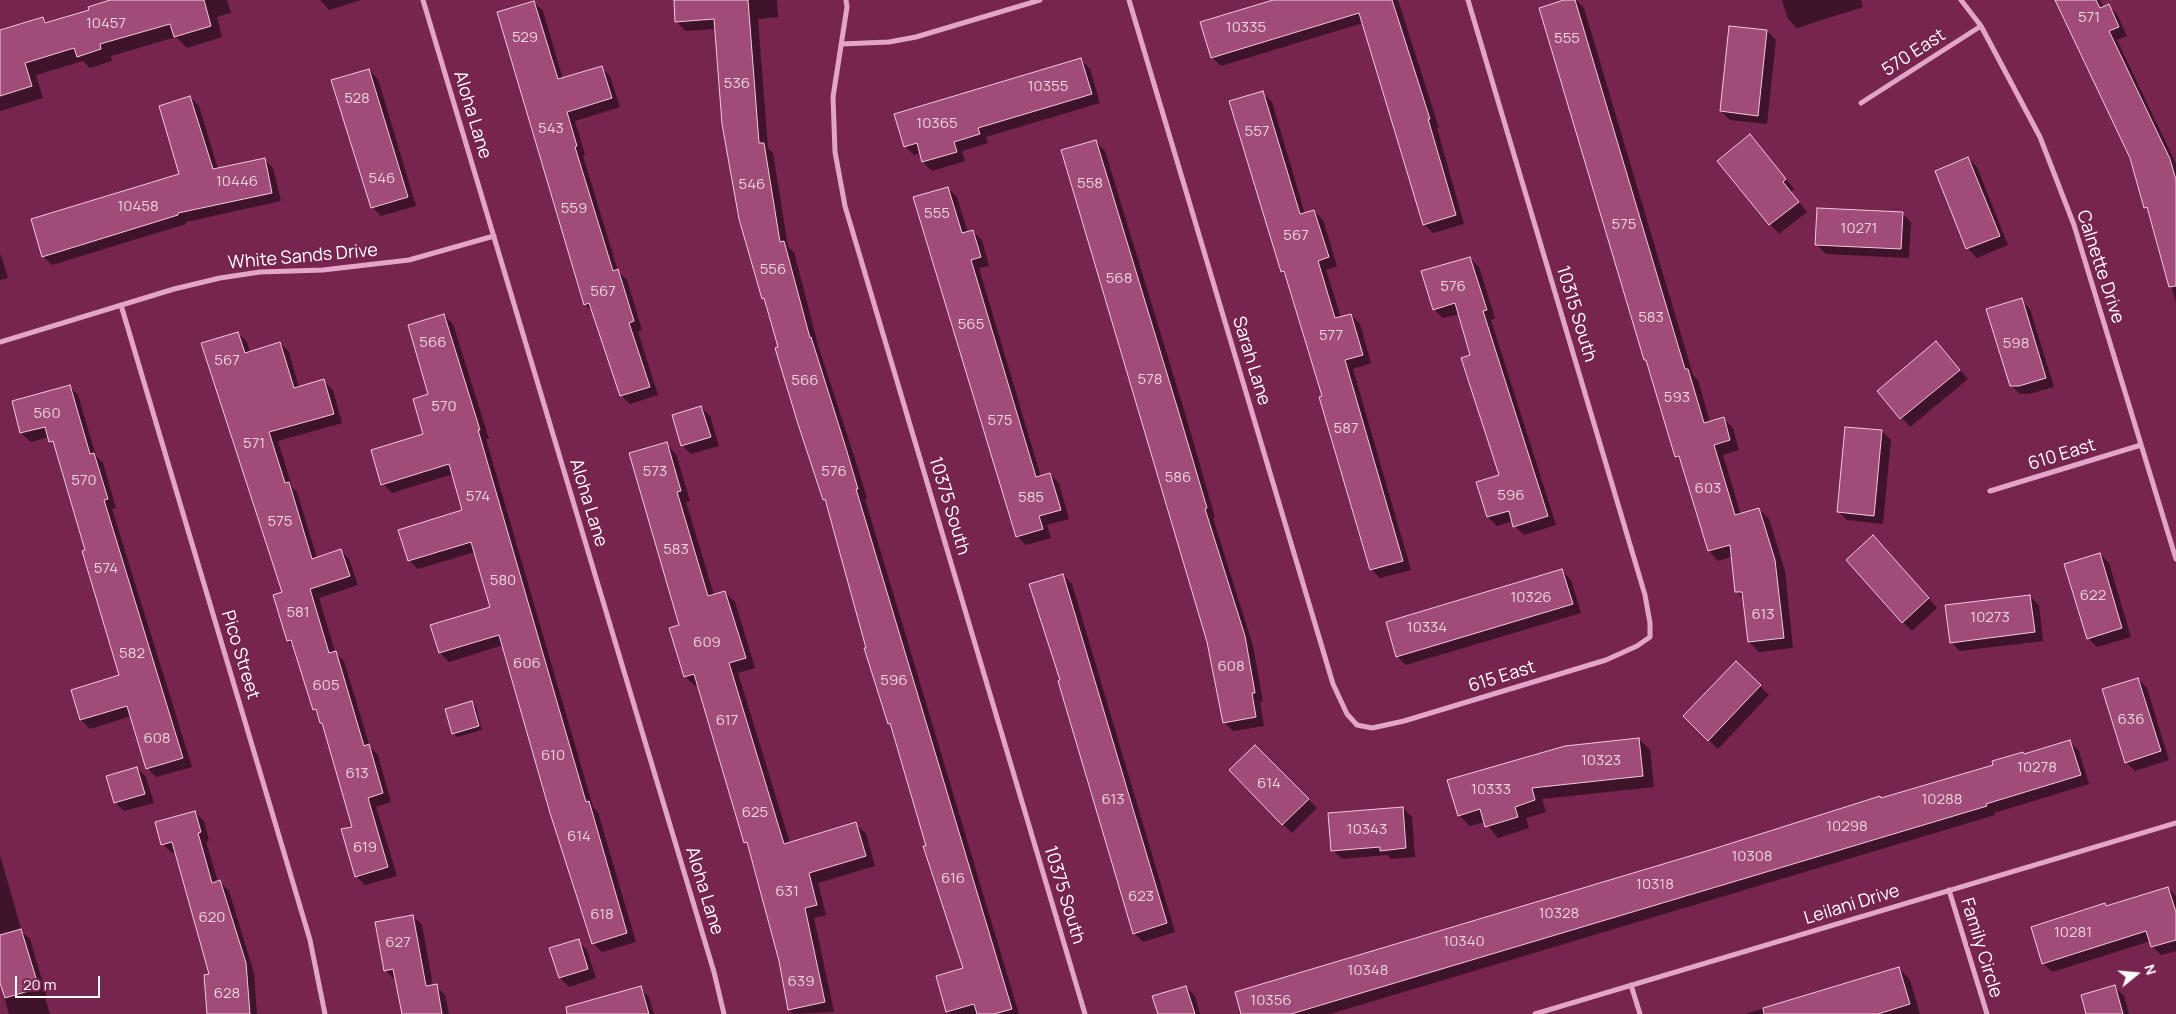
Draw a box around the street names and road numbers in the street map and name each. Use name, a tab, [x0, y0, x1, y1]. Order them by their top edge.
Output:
street label: 570 East	[1878, 25, 1950, 81]
street label: Aloha Lane	[448, 68, 496, 162]
street label: Calnette Drive	[2072, 208, 2128, 326]
street label: White Sands Drive	[227, 240, 379, 274]
street label: 10315 South	[1551, 263, 1601, 365]
street label: Sarah Lane	[1227, 314, 1275, 408]
street label: 610 East	[2026, 435, 2098, 475]
street label: 10375 South	[924, 454, 974, 558]
street label: Aloha Lane	[564, 456, 612, 550]
street label: Pico Street	[216, 608, 264, 702]
street label: 615 East	[1466, 657, 1538, 697]
street label: 10375 South	[1039, 843, 1089, 947]
street label: Aloha Lane	[680, 844, 728, 938]
street label: Leilani Drive	[1802, 880, 1902, 930]
street label: Family Circle	[1956, 895, 2006, 1001]

